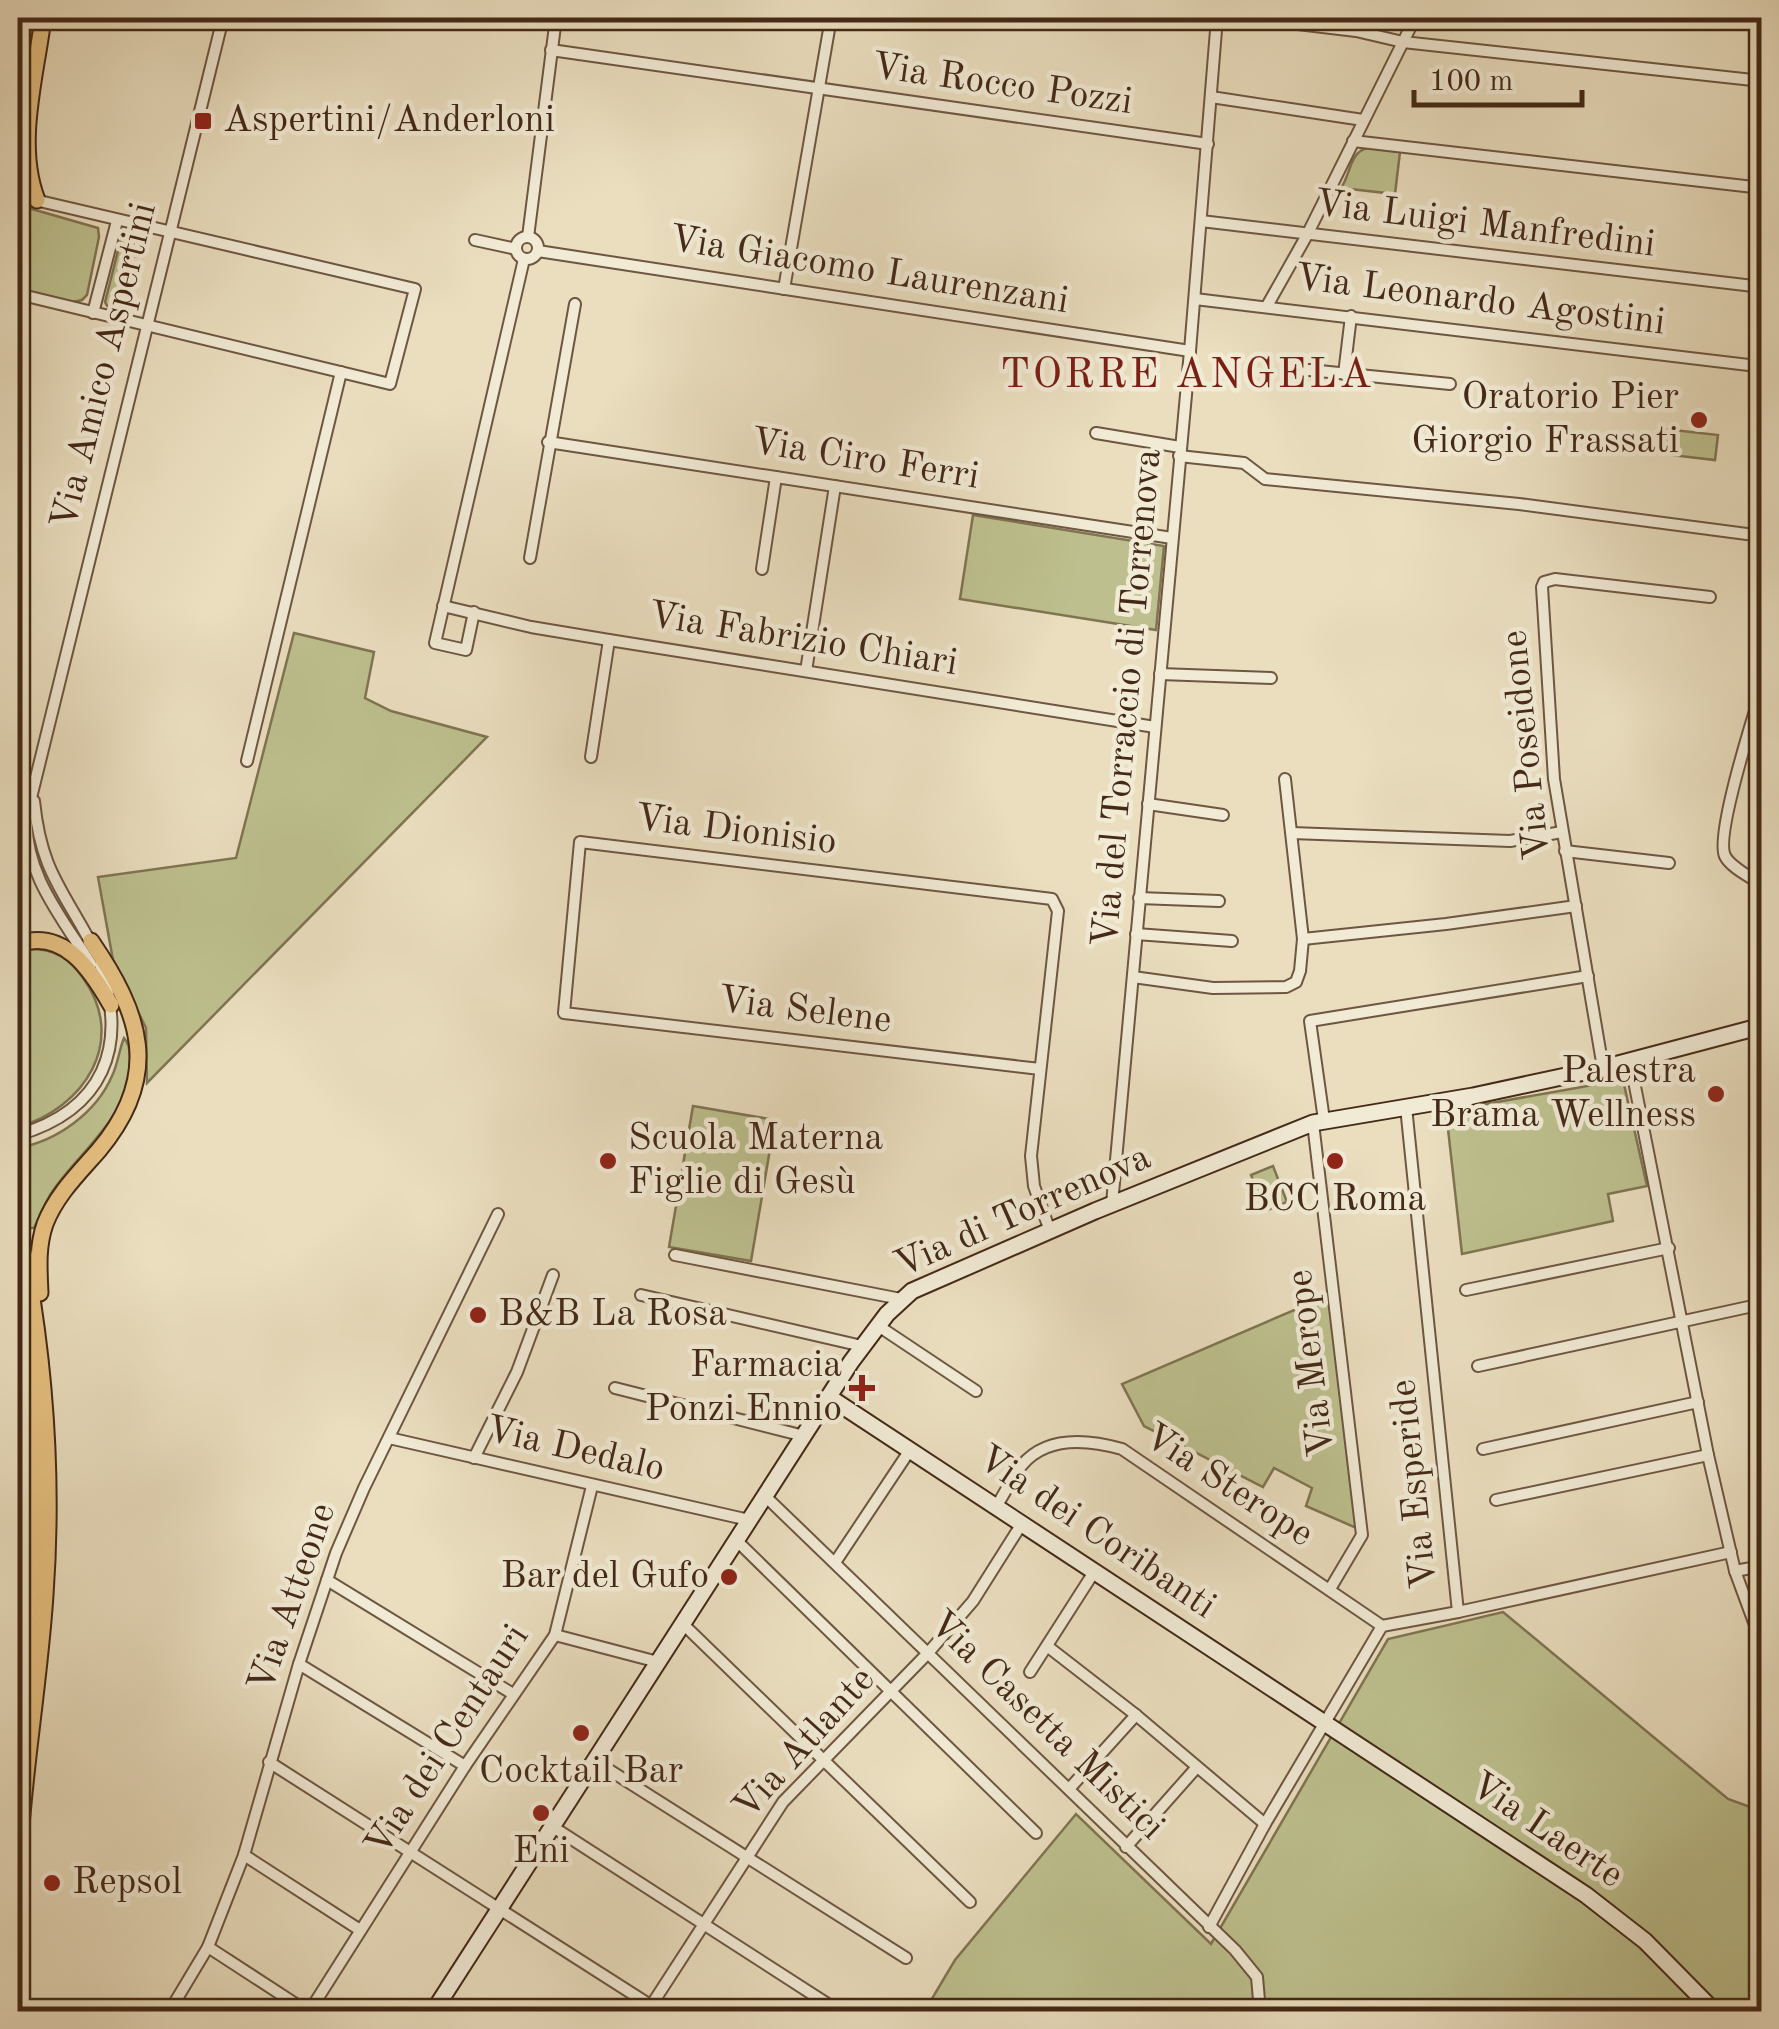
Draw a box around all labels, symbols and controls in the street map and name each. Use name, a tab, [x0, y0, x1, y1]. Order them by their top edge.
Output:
scale bar	[1414, 45, 1582, 107]
street label: Via Rocco Pozzi	[869, 48, 1135, 122]
text: 100 m	[1429, 67, 1513, 97]
place label: Aspertini/Anderloni	[223, 102, 555, 140]
marker: Aspertini/Anderloni	[192, 110, 214, 132]
street label: Via Luigi Manfredini	[1313, 185, 1657, 265]
street label: Via Amico Aspertini	[46, 199, 164, 533]
street label: Via Giacomo Laurenzani	[667, 221, 1071, 321]
street label: Via Leonardo Agostini	[1293, 259, 1667, 343]
district label: TORRE ANGELA	[1000, 355, 1374, 397]
place label: Oratorio Pier Giorgio Frassati	[1411, 379, 1679, 461]
marker: Oratorio Pier Giorgio Frassati	[1688, 409, 1710, 431]
street label: Via Ciro Ferri	[748, 423, 982, 497]
street label: Via del Torraccio di Torrenova	[1087, 447, 1169, 949]
street label: Via Fabrizio Chiari	[646, 597, 960, 683]
street label: Via Poseidone	[1496, 628, 1558, 862]
street label: Via Dionisio	[633, 800, 839, 862]
street label: Via Selene	[716, 982, 894, 1040]
place label: Palestra Brama Wellness	[1430, 1053, 1696, 1135]
marker: Palestra Brama Wellness	[1705, 1083, 1727, 1105]
place label: Scuola Materna Figlie di Gesù	[628, 1120, 883, 1202]
street label: Via di Torrenova	[889, 1139, 1157, 1285]
marker: Scuola Materna Figlie di Gesù	[597, 1150, 619, 1172]
marker: BCC Roma	[1324, 1150, 1346, 1172]
place label: BCC Roma	[1244, 1181, 1427, 1219]
street label: Via Merope	[1282, 1267, 1342, 1459]
place label: B&B La Rosa	[498, 1296, 727, 1334]
marker: B&B La Rosa	[467, 1304, 489, 1326]
place label: Farmacia Ponzi Ennio	[645, 1347, 842, 1429]
marker: Farmacia Ponzi Ennio	[851, 1377, 873, 1399]
street label: Via Esperide	[1385, 1377, 1445, 1591]
street label: Via Dedalo	[482, 1411, 668, 1489]
street label: Via Sterope	[1137, 1417, 1319, 1555]
street label: Via dei Coribanti	[970, 1440, 1222, 1626]
street label: Via Atteone	[243, 1499, 343, 1697]
place label: Bar del Gufo	[501, 1558, 709, 1596]
marker: Bar del Gufo	[718, 1566, 740, 1588]
street label: Via Casetta Mistici	[921, 1604, 1171, 1848]
street label: Via dei Centauri	[359, 1619, 537, 1863]
street label: Via Atlante	[727, 1661, 883, 1827]
marker: Cocktail Bar	[570, 1722, 592, 1744]
place label: Cocktail Bar	[479, 1753, 683, 1791]
street label: Via Laerte	[1463, 1766, 1629, 1896]
marker: Eni	[530, 1802, 552, 1824]
place label: Eni	[512, 1833, 570, 1871]
place label: Repsol	[72, 1864, 182, 1902]
marker: Repsol	[41, 1872, 63, 1894]

